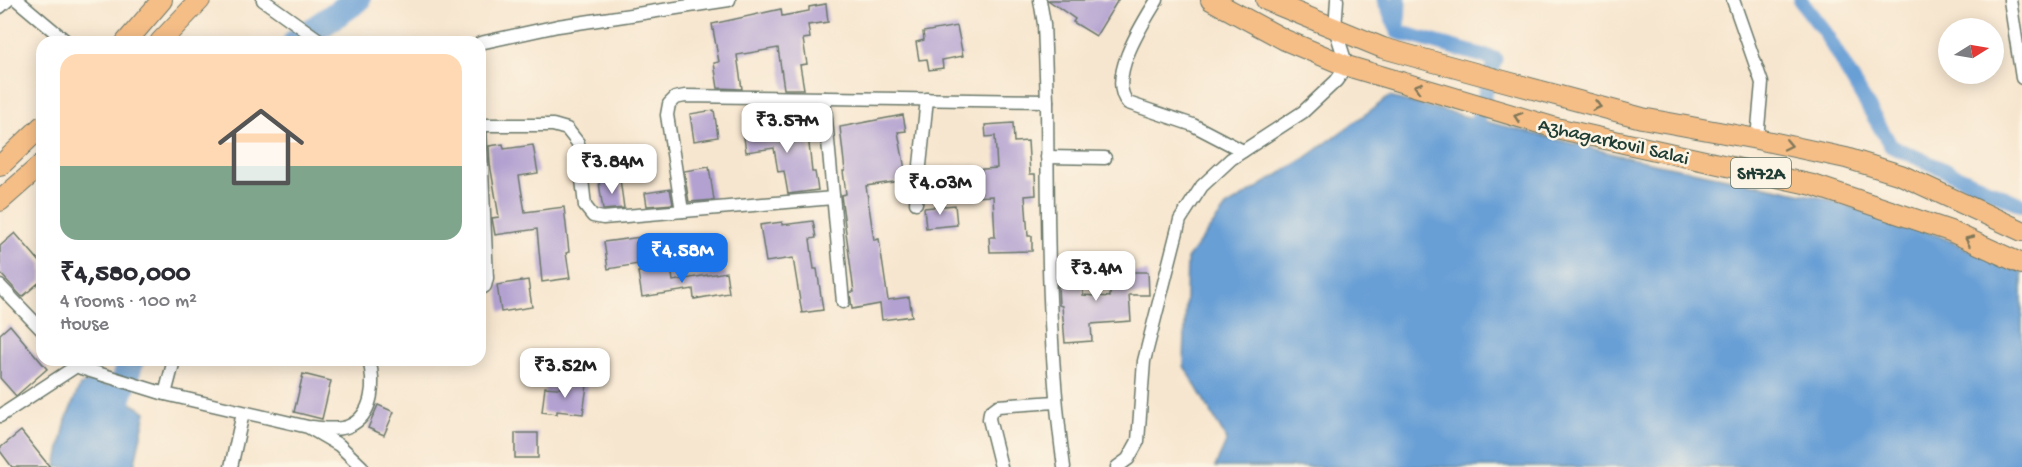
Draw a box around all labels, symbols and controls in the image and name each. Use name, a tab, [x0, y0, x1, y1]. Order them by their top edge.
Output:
north arrow	[1938, 18, 2004, 84]
map controls	[1938, 18, 2004, 84]
one-way arrow	[1413, 82, 1424, 94]
icon: home	[207, 93, 315, 201]
one-way arrow	[1591, 99, 1602, 111]
pin: ₹3.57M	[738, 103, 836, 154]
text: ₹3.57M	[756, 111, 818, 134]
one-way arrow	[1513, 112, 1524, 124]
street label: Azhagarkovil Salai	[1536, 115, 1691, 172]
one-way arrow	[1783, 138, 1793, 151]
pin: ₹3.84M	[563, 144, 661, 195]
text: ₹3.84M	[581, 152, 643, 175]
road number: SH72A	[1731, 158, 1791, 188]
pin: ₹4.03M	[891, 165, 989, 216]
text: ₹4.03M	[909, 173, 971, 196]
pin: ₹4.58M	[633, 233, 731, 284]
one-way arrow	[1964, 235, 1975, 247]
text: ₹4.58M	[651, 241, 713, 264]
pin: ₹3.4M	[1054, 251, 1138, 302]
text: ₹3.4M	[1070, 259, 1122, 282]
text: ₹4,580,000	[60, 260, 190, 291]
text: 4 rooms · 100 m²	[60, 291, 197, 314]
text: House	[60, 314, 109, 337]
pin: ₹3.52M	[516, 348, 614, 399]
text: ₹3.52M	[534, 356, 596, 379]

